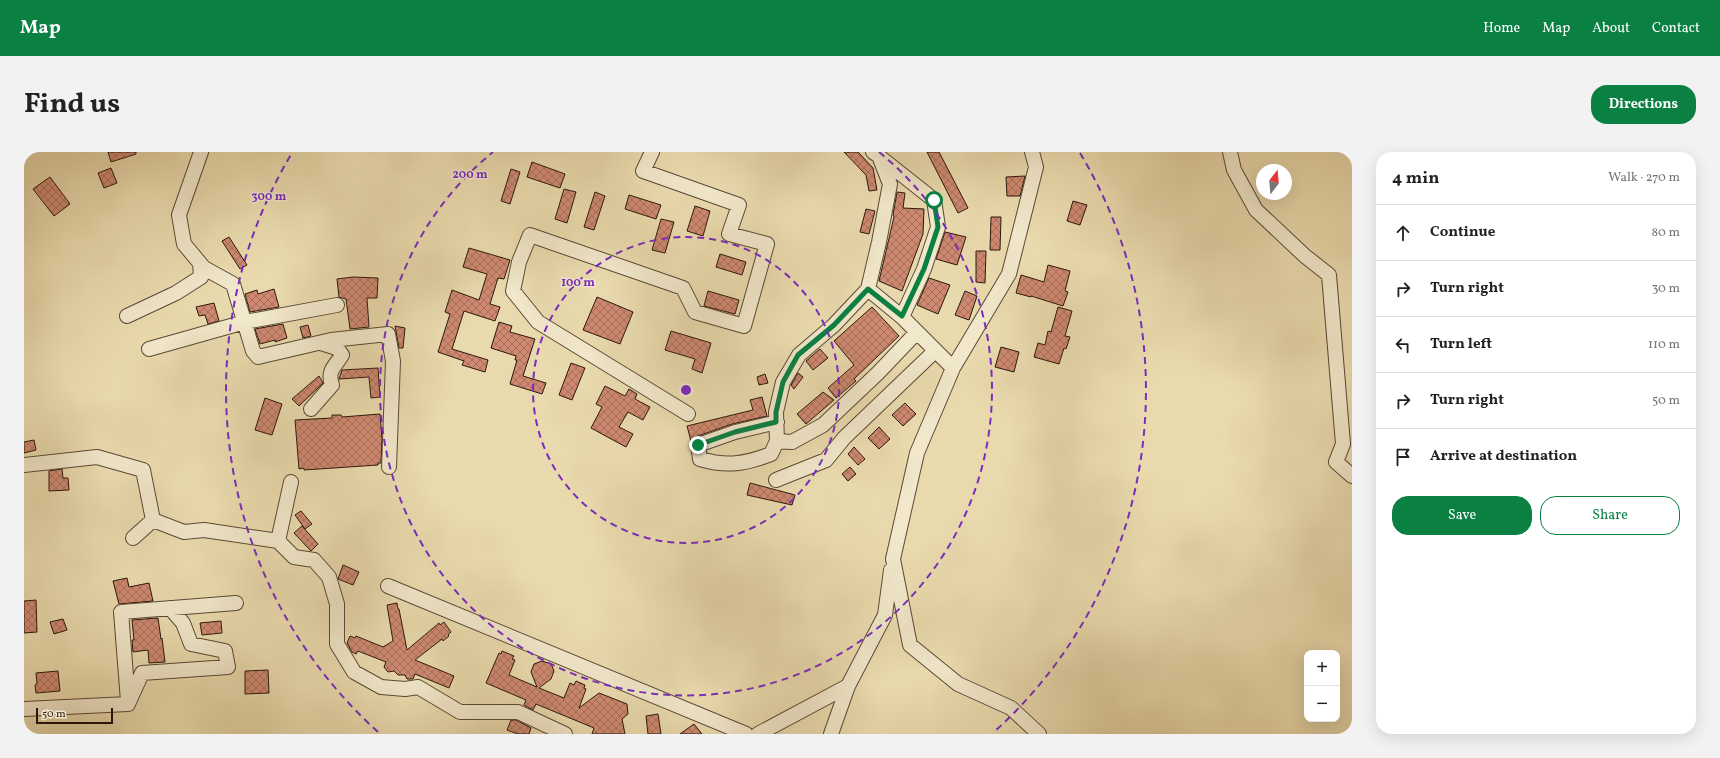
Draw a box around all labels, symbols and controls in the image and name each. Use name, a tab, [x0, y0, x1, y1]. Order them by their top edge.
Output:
text: Map	[20, 15, 61, 41]
text: Home	[1483, 19, 1520, 38]
text: Map	[1542, 19, 1570, 38]
text: About	[1592, 19, 1630, 38]
text: Contact	[1652, 19, 1700, 38]
text: Find us	[24, 85, 120, 124]
button: Directions	[1591, 85, 1696, 124]
north arrow	[1256, 164, 1292, 200]
text: 200 m	[452, 167, 488, 183]
text: 4 min	[1392, 167, 1439, 190]
text: Walk · 270 m	[1608, 169, 1680, 187]
text: 300 m	[252, 189, 287, 205]
route start	[925, 191, 943, 209]
icon: ahead	[1392, 222, 1414, 244]
text: Continue	[1430, 222, 1495, 243]
text: 80 m	[1651, 224, 1680, 242]
text: 100 m	[561, 275, 595, 291]
icon: right	[1392, 278, 1414, 300]
text: Turn right	[1430, 278, 1504, 299]
text: 30 m	[1652, 280, 1680, 298]
icon: left	[1392, 334, 1414, 356]
text: Turn left	[1430, 334, 1492, 355]
text: 110 m	[1648, 336, 1680, 354]
centre of rings	[679, 383, 693, 397]
icon: right	[1392, 390, 1414, 412]
text: Turn right	[1430, 390, 1504, 411]
text: 50 m	[1652, 392, 1680, 410]
route end	[689, 436, 707, 454]
icon: arrive	[1392, 446, 1414, 468]
text: Arrive at destination	[1430, 446, 1577, 467]
button: Save	[1392, 496, 1532, 535]
button: Share	[1540, 496, 1680, 535]
map controls	[1304, 650, 1340, 722]
button: +	[1304, 650, 1340, 686]
button: −	[1304, 686, 1340, 722]
scale bar	[36, 706, 113, 725]
text: 50 m	[42, 707, 66, 722]

